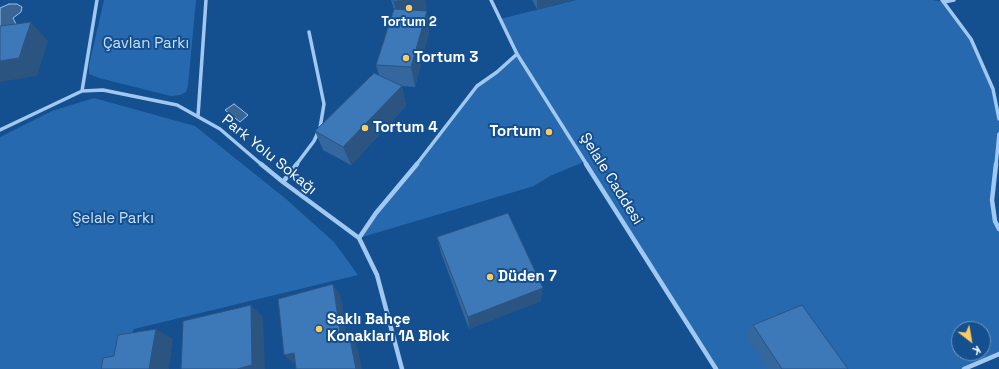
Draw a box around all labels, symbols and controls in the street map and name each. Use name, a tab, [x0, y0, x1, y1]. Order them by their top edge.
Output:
marker: Tortum 2	[404, 3, 414, 13]
place label: Tortum 2	[381, 14, 437, 30]
park label: Çavlan Parkı	[103, 35, 189, 53]
place label: Tortum 3	[414, 49, 478, 67]
marker: Tortum 3	[401, 53, 411, 63]
street label: Park Yolu Sokağı	[218, 111, 320, 199]
place label: Tortum 4	[373, 119, 438, 137]
marker: Tortum 4	[360, 123, 370, 133]
place label: Tortum	[490, 123, 541, 141]
marker: Tortum	[544, 127, 554, 137]
street label: Şelale Caddesi	[576, 130, 646, 228]
park label: Şelale Parkı	[72, 210, 154, 228]
place label: Düden 7	[498, 268, 557, 286]
marker: Düden 7	[485, 272, 495, 282]
place label: Saklı Bahçe Konakları 1A Blok	[327, 311, 450, 346]
north arrow	[951, 321, 991, 361]
marker: Saklı Bahçe Konakları 1A Blok	[314, 324, 324, 334]
text: K	[970, 343, 983, 358]

